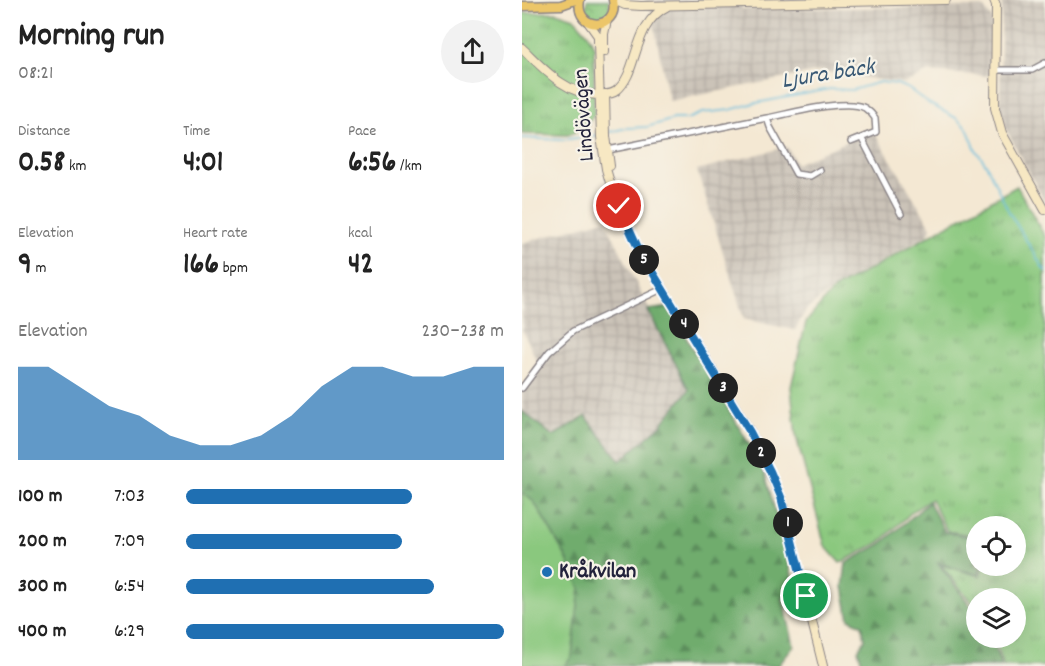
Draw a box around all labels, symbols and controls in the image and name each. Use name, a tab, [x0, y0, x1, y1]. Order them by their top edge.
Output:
text: Morning run	[18, 14, 165, 61]
button: share	[441, 20, 504, 83]
water label: Ljura bäck	[779, 51, 879, 99]
text: 08:21	[18, 60, 53, 88]
street label: Lindövägen	[566, 68, 604, 162]
text: Distance	[18, 120, 70, 143]
text: Time	[183, 120, 210, 143]
text: Pace	[348, 120, 376, 143]
text: 0.58	[18, 143, 65, 186]
text: 4:01	[183, 143, 223, 186]
text: 6:56	[348, 143, 396, 186]
text: km	[65, 155, 86, 178]
text: /km	[396, 155, 422, 178]
pin	[593, 180, 644, 231]
icon: check	[602, 189, 635, 222]
text: Elevation	[18, 222, 74, 245]
text: Heart rate	[183, 222, 248, 245]
text: kcal	[348, 222, 372, 245]
text: 9	[18, 245, 32, 288]
text: 166	[183, 245, 219, 288]
text: 42	[348, 245, 374, 288]
pin: 5	[629, 245, 659, 275]
text: 5	[640, 248, 648, 271]
text: m	[32, 257, 46, 280]
text: bpm	[219, 257, 248, 280]
pin: 4	[669, 309, 699, 339]
text: 4	[681, 312, 687, 335]
text: Elevation	[18, 318, 88, 346]
text: 230–238 m	[422, 318, 504, 346]
pin: 3	[708, 373, 738, 403]
text: 3	[719, 376, 727, 399]
pin: 2	[746, 438, 776, 468]
text: 2	[758, 441, 765, 464]
text: 100 m	[18, 483, 63, 511]
text: 7:03	[114, 483, 145, 511]
pin: 1	[773, 508, 803, 538]
text: 1	[786, 511, 790, 534]
map controls	[966, 516, 1026, 648]
button: locate	[966, 516, 1026, 576]
text: 200 m	[18, 528, 67, 556]
text: 7:09	[114, 528, 145, 556]
place label: Kråkvilan	[559, 557, 636, 588]
marker: Kråkvilan	[540, 565, 554, 579]
pin	[780, 570, 831, 621]
text: 300 m	[18, 573, 67, 601]
text: 6:54	[114, 573, 145, 601]
icon: arrive	[789, 579, 822, 612]
button: layers	[966, 588, 1026, 648]
text: 400 m	[18, 618, 66, 646]
text: 6:29	[114, 618, 145, 646]

